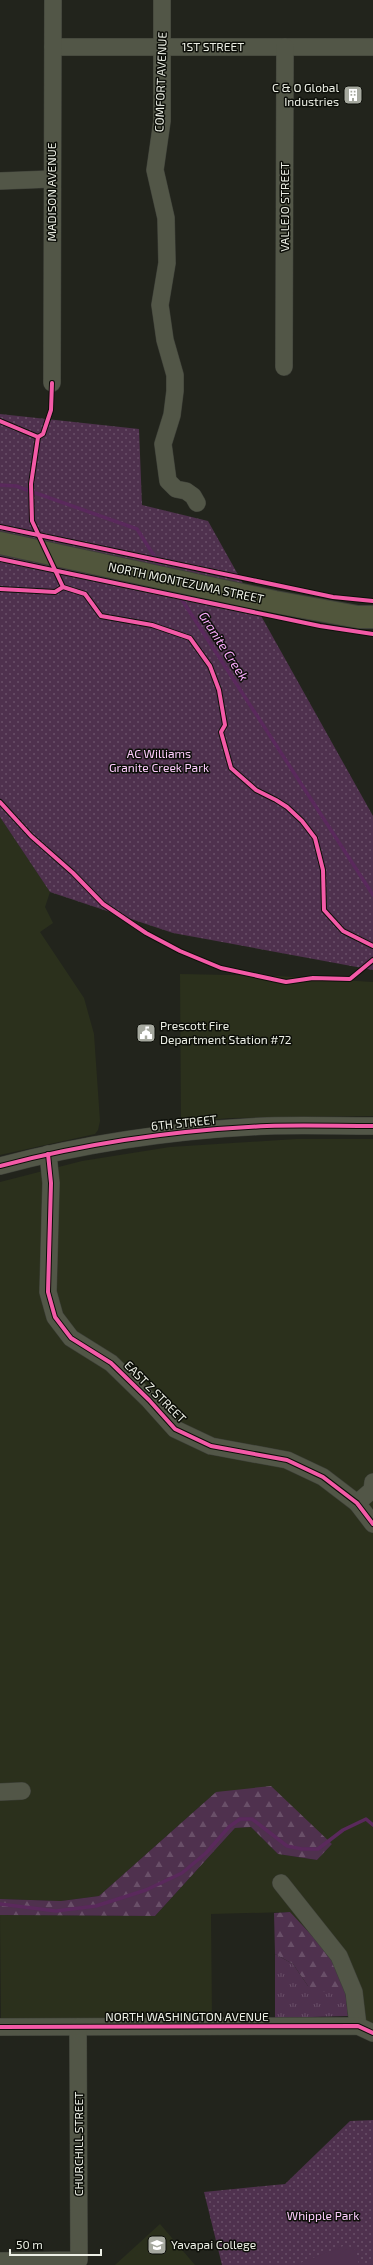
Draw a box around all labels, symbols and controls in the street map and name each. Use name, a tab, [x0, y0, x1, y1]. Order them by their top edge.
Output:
street label: COMFORT AVENUE	[151, 31, 169, 132]
street label: 1ST STREET	[182, 39, 244, 53]
place label: C & O Global Industries	[272, 80, 339, 108]
building icon: C & O Global Industries	[342, 84, 364, 106]
street label: MADISON AVENUE	[44, 142, 58, 241]
street label: VALLEJO STREET	[277, 162, 291, 252]
street label: NORTH MONTEZUMA STREET	[107, 559, 265, 605]
water label: Granite Creek	[196, 608, 252, 684]
park label: AC Williams Granite Creek Park	[109, 746, 209, 774]
place label: Prescott Fire Department Station #72	[160, 1018, 292, 1046]
public building icon: Prescott Fire Department Station #72	[135, 1022, 157, 1044]
street label: 6TH STREET	[150, 1112, 218, 1132]
street label: EAST Z STREET	[122, 1358, 189, 1425]
street label: NORTH WASHINGTON AVENUE	[105, 2009, 269, 2023]
street label: CHURCHILL STREET	[71, 2092, 85, 2196]
park label: Whipple Park	[287, 2208, 359, 2222]
scale bar	[10, 2231, 101, 2257]
school or university icon: Yavapai College	[146, 2234, 168, 2256]
text: 50 m	[16, 2237, 43, 2251]
place label: Yavapai College	[171, 2237, 256, 2251]

